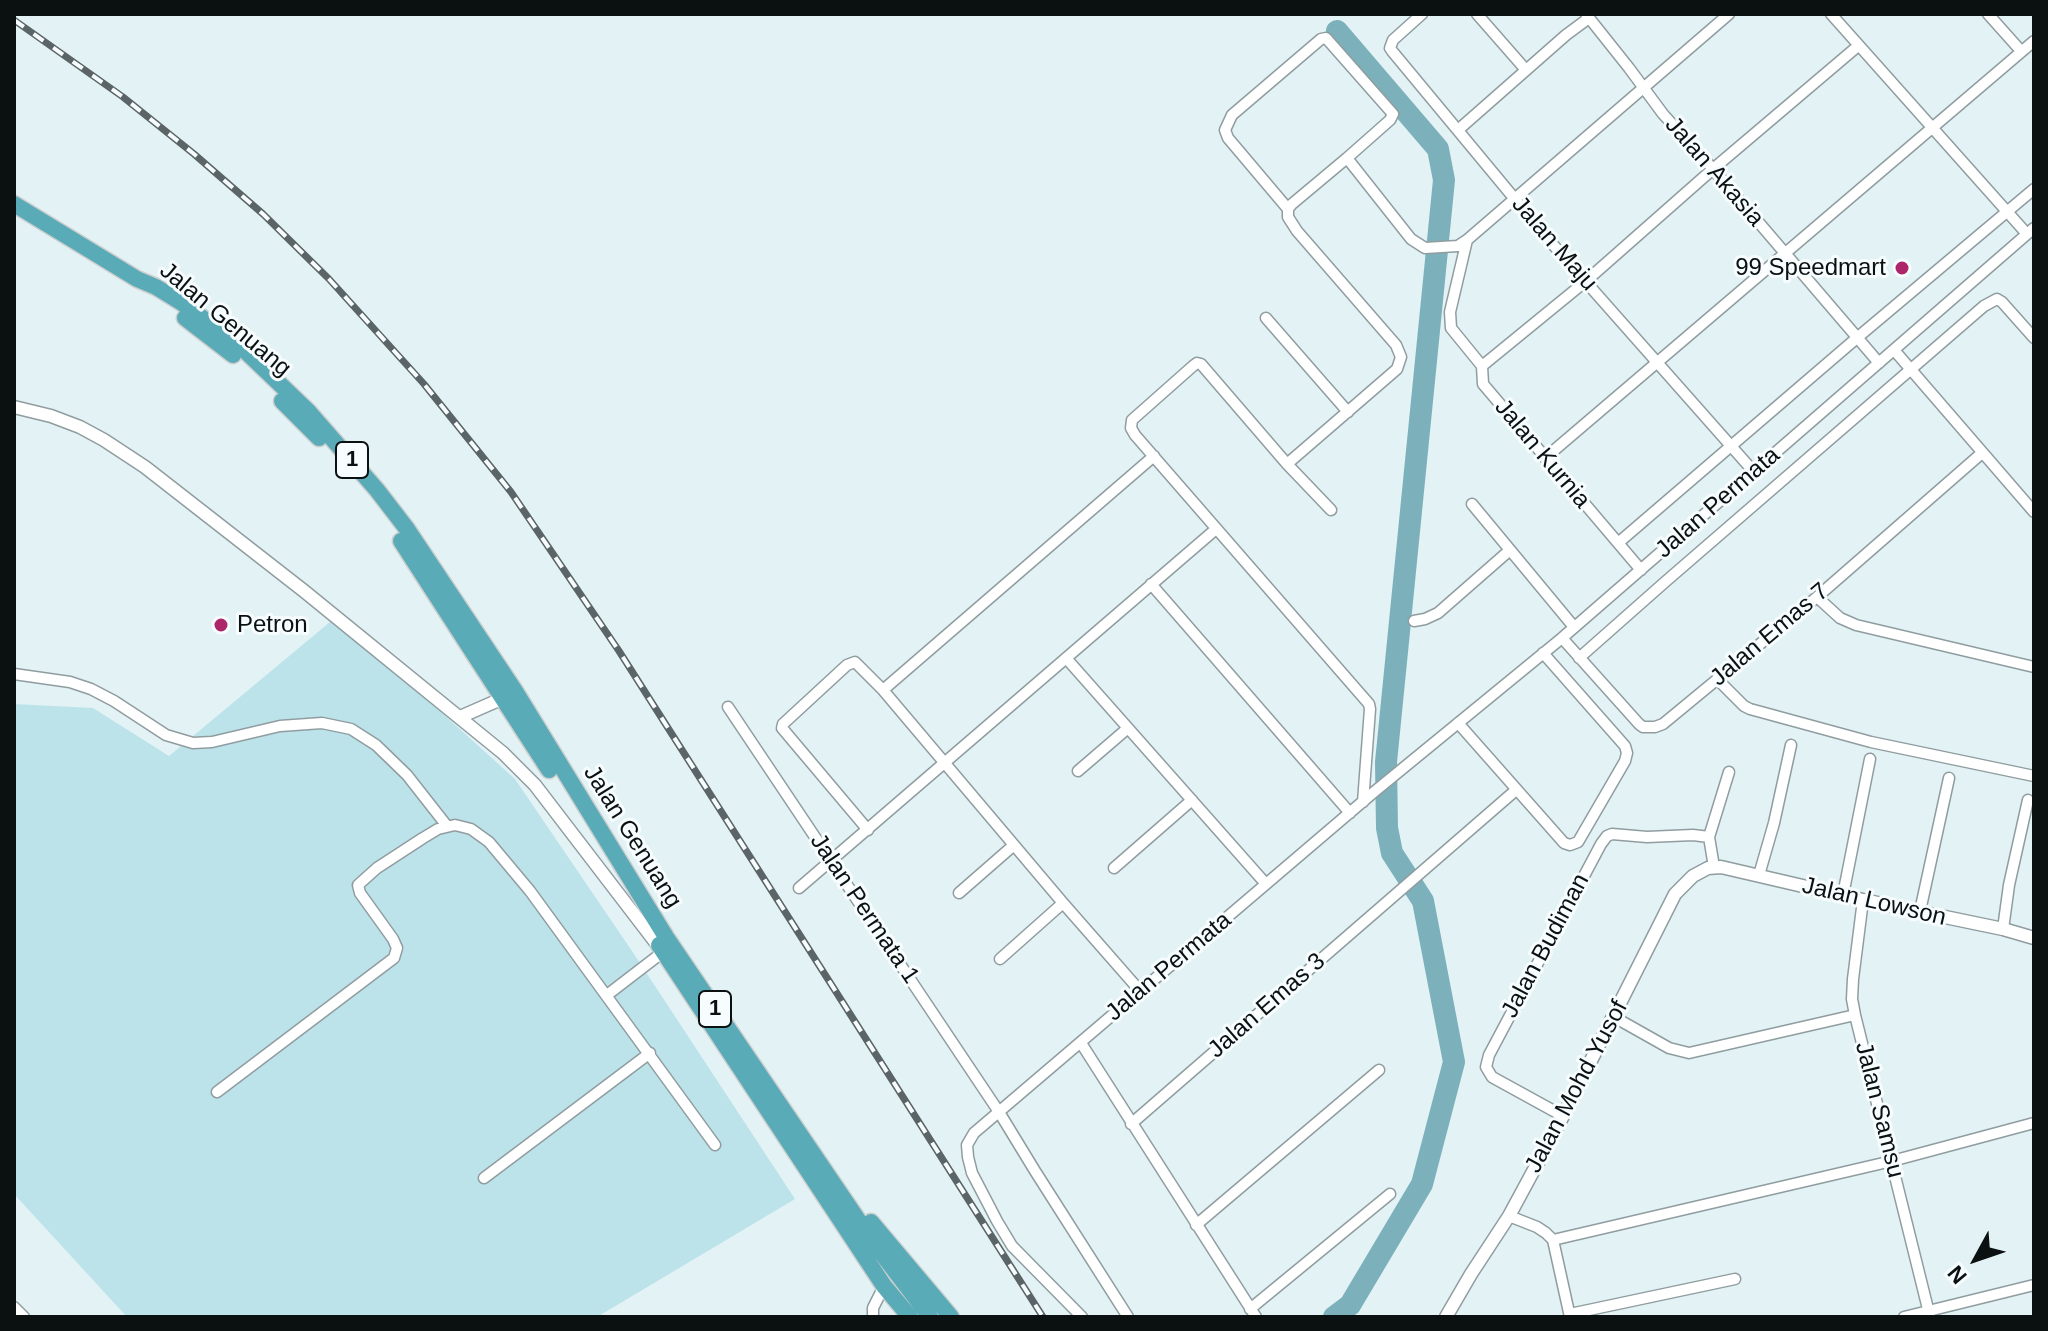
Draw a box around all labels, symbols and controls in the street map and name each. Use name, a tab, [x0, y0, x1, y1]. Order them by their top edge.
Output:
street label: Jalan Akasia	[1658, 111, 1770, 233]
street label: Jalan Maju	[1505, 191, 1603, 297]
place label: 99 Speedmart	[1735, 254, 1886, 282]
street label: Jalan Genuang	[153, 257, 297, 383]
marker: 99 Speedmart	[1893, 259, 1911, 277]
street label: Jalan Kurnia	[1488, 394, 1596, 514]
street label: Jalan Permata	[1650, 441, 1786, 565]
road number: 1	[336, 442, 368, 478]
street label: Jalan Emas 7	[1705, 577, 1835, 693]
place label: Petron	[237, 611, 308, 639]
marker: Petron	[212, 616, 230, 634]
street label: Jalan Genuang	[577, 760, 687, 914]
street label: Jalan Permata 1	[803, 829, 925, 989]
street label: Jalan Budiman	[1496, 869, 1596, 1023]
street label: Jalan Lowson	[1799, 871, 1949, 933]
street label: Jalan Permata	[1100, 906, 1238, 1028]
street label: Jalan Emas 3	[1203, 947, 1331, 1065]
road number: 1	[699, 991, 731, 1027]
street label: Jalan Mohd Yusof	[1519, 996, 1635, 1178]
street label: Jalan Samsu	[1848, 1039, 1910, 1181]
north arrow	[1936, 1219, 2016, 1299]
text: N	[1943, 1261, 1972, 1289]

